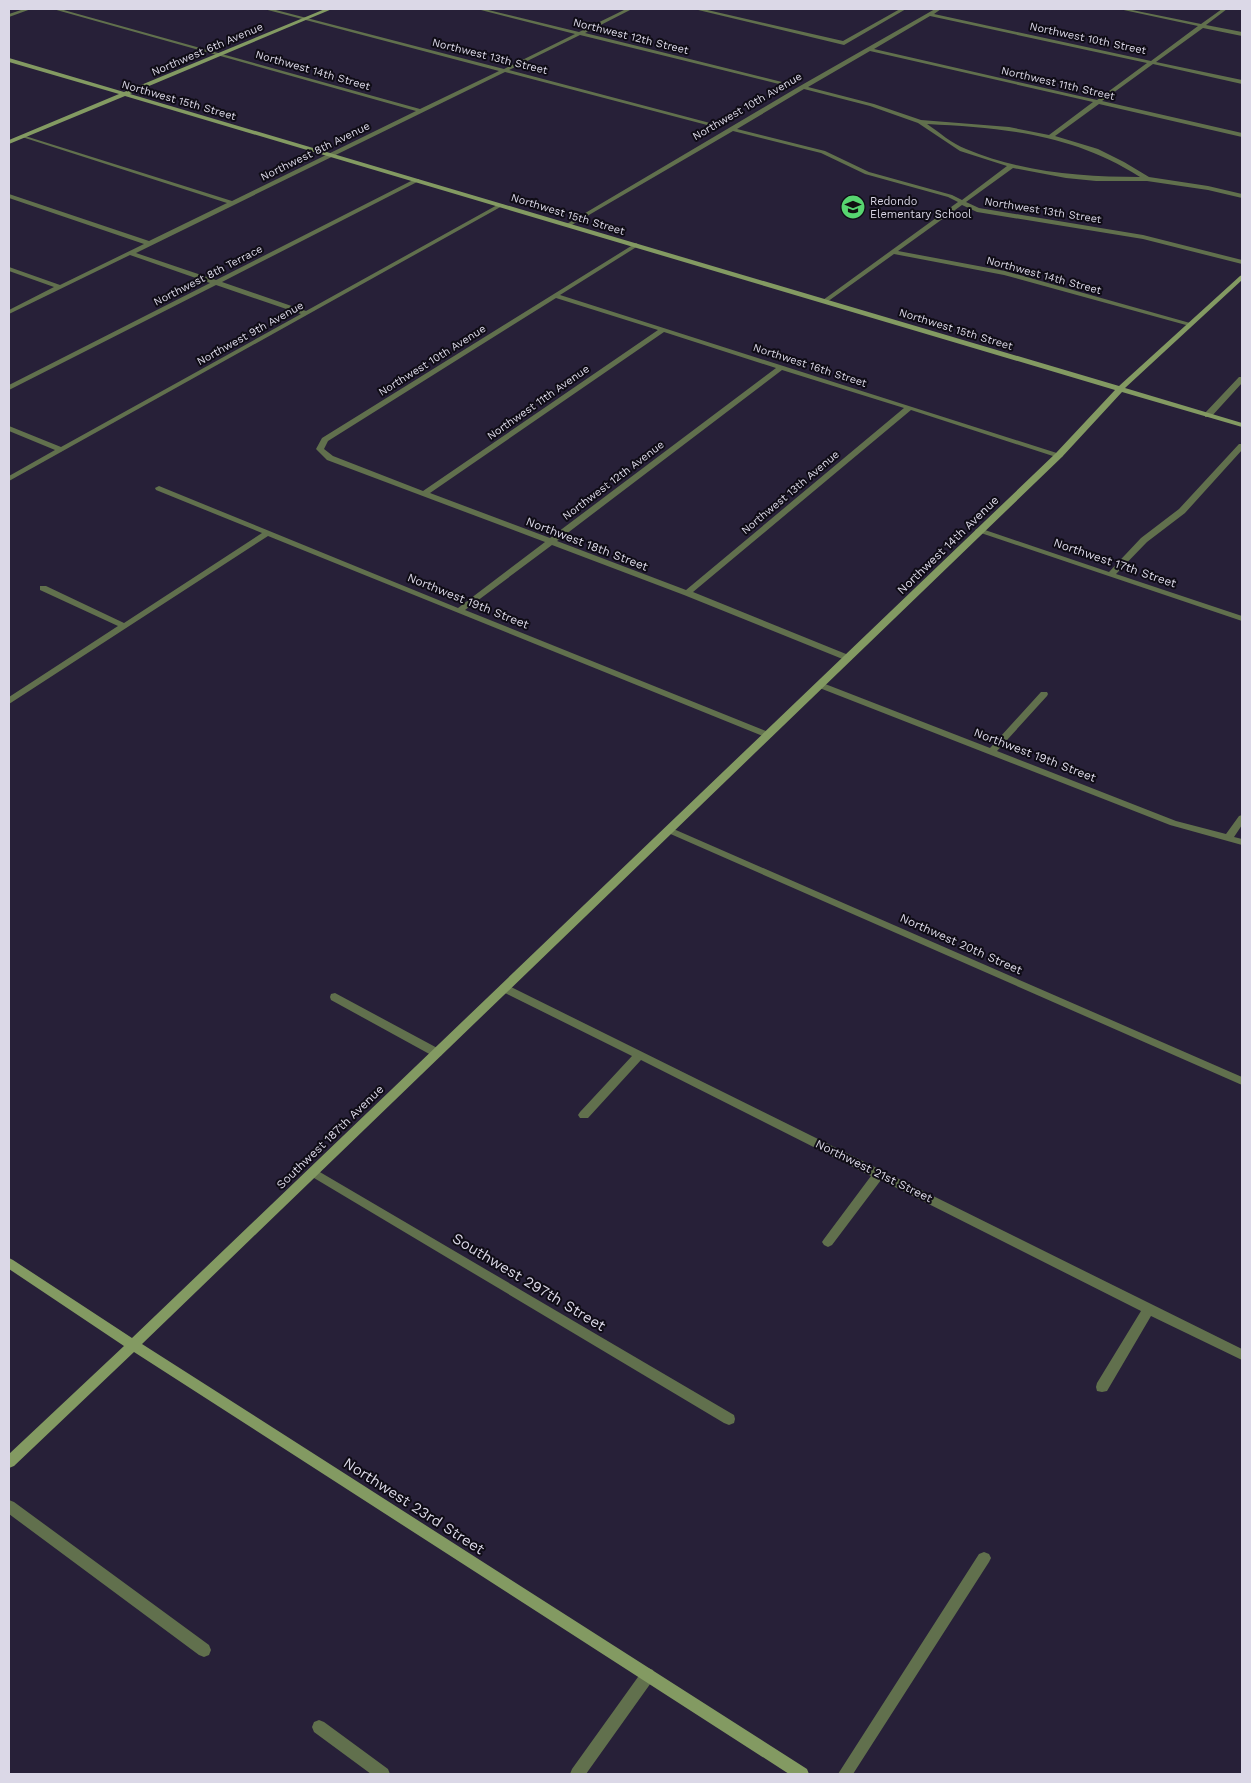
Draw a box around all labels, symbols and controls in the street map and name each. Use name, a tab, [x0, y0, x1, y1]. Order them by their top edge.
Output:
street label: Northwest 12th Street	[572, 16, 690, 57]
street label: Northwest 6th Avenue	[149, 20, 265, 79]
street label: Northwest 10th Street	[1028, 20, 1148, 57]
street label: Northwest 13th Street	[431, 36, 549, 77]
street label: Northwest 14th Street	[254, 48, 372, 93]
street label: Northwest 11th Street	[1000, 64, 1116, 103]
street label: Northwest 10th Avenue	[690, 70, 804, 143]
street label: Northwest 15th Street	[120, 78, 238, 123]
street label: Northwest 8th Avenue	[258, 119, 372, 184]
street label: Northwest 15th Street	[509, 191, 627, 238]
school or university icon: Redondo Elementary School	[840, 194, 866, 220]
place label: Redondo Elementary School	[870, 195, 972, 221]
street label: Northwest 13th Street	[983, 195, 1103, 226]
street label: Northwest 8th Terrace	[152, 242, 265, 309]
street label: Northwest 14th Street	[985, 254, 1103, 297]
street label: Northwest 9th Avenue	[195, 299, 306, 368]
street label: Northwest 15th Street	[897, 306, 1015, 353]
street label: Northwest 10th Avenue	[376, 322, 488, 399]
street label: Northwest 16th Street	[751, 341, 869, 390]
street label: Northwest 11th Avenue	[485, 362, 592, 443]
street label: Northwest 12th Avenue	[560, 438, 667, 523]
street label: Northwest 13th Avenue	[739, 448, 842, 537]
street label: Northwest 14th Avenue	[894, 493, 1002, 597]
street label: Northwest 18th Street	[524, 514, 650, 574]
street label: Northwest 17th Street	[1052, 535, 1178, 591]
street label: Northwest 19th Street	[405, 570, 531, 632]
street label: Northwest 19th Street	[972, 725, 1098, 785]
street label: Northwest 20th Street	[898, 911, 1024, 977]
street label: Southwest 187th Avenue	[274, 1082, 387, 1192]
street label: Northwest 21st Street	[813, 1137, 935, 1205]
street label: Southwest 297th Street	[449, 1229, 609, 1335]
street label: Northwest 23rd Street	[340, 1454, 488, 1559]

